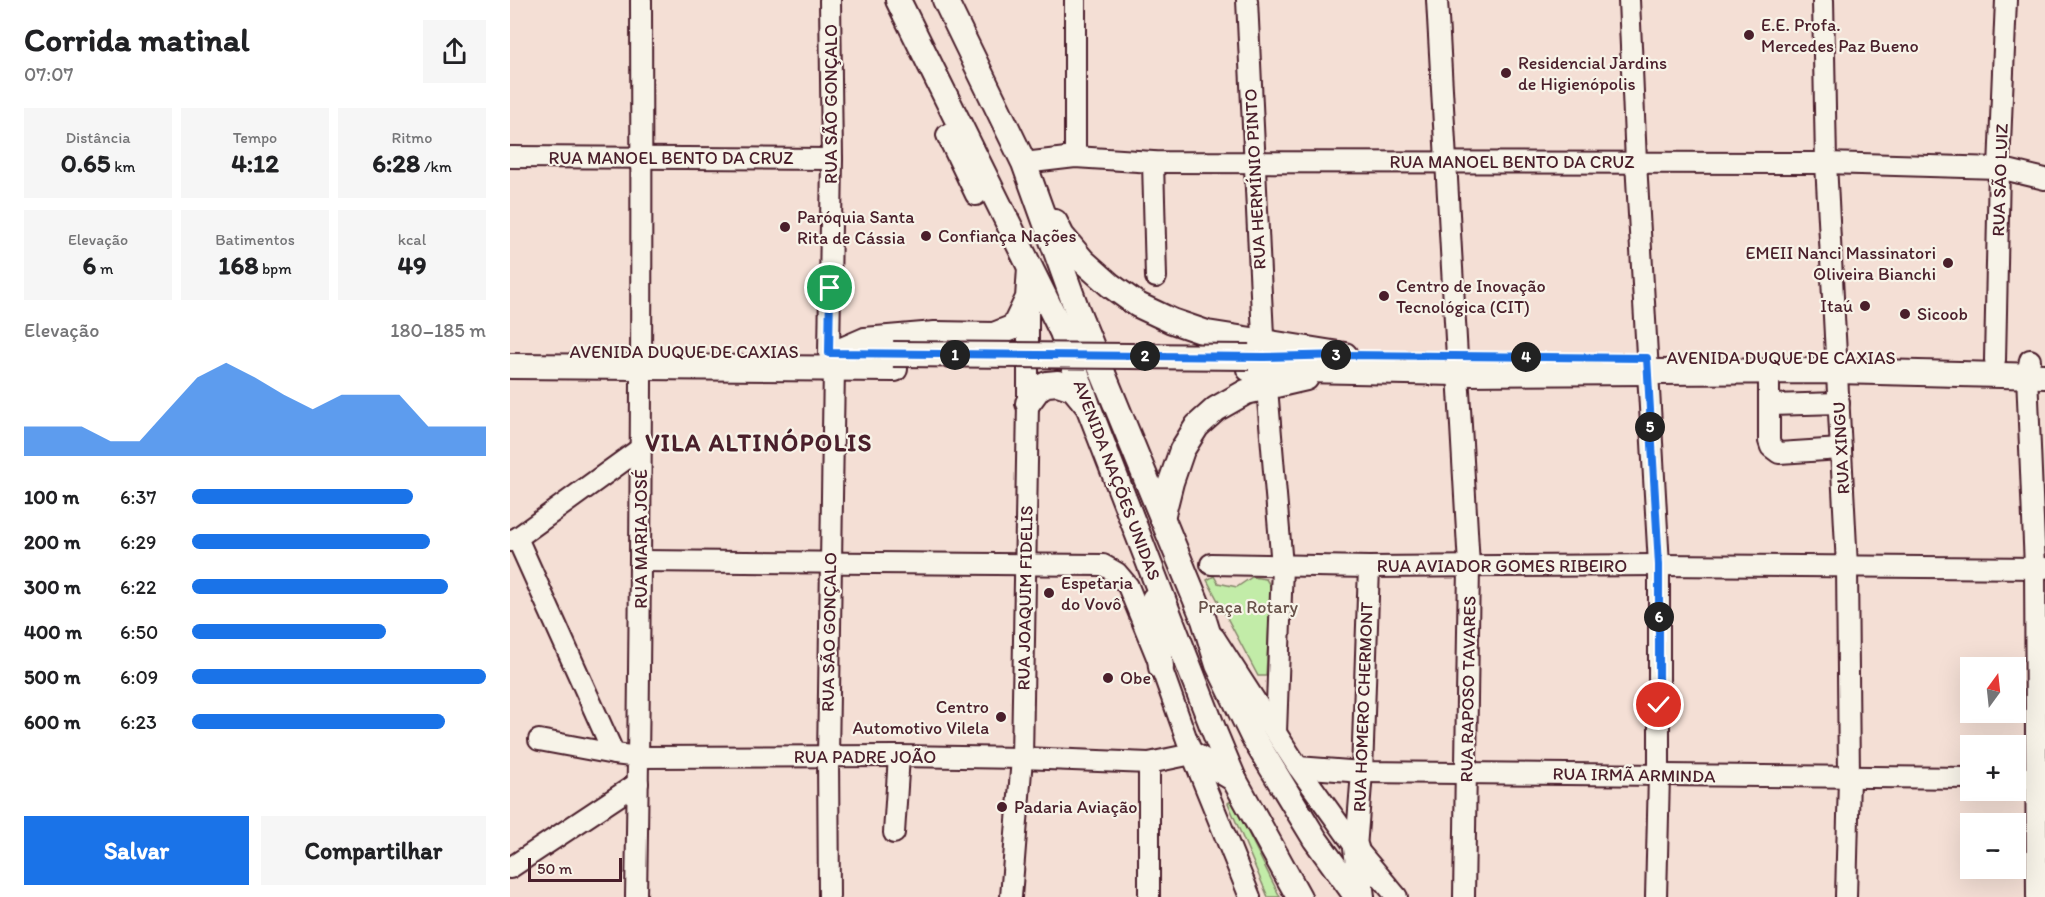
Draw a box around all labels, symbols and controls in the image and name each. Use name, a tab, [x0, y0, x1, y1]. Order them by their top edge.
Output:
place label: E.E. Profa. Mercedes Paz Bueno	[1761, 14, 1919, 57]
text: Corrida matinal	[24, 20, 250, 59]
button: share	[423, 20, 486, 83]
street label: RUA SÃO GONÇALO	[820, 24, 842, 184]
marker: E.E. Profa. Mercedes Paz Bueno	[1742, 28, 1756, 42]
place label: Residencial Jardins de Higienópolis	[1518, 52, 1667, 95]
text: 07:07	[24, 62, 73, 86]
marker: Residencial Jardins de Higienópolis	[1499, 66, 1513, 80]
street label: RUA HERMÍNIO PINTO	[1239, 88, 1271, 270]
street label: RUA SÃO LUIZ	[1987, 123, 2013, 237]
text: Distância	[65, 128, 131, 147]
text: Tempo	[233, 128, 277, 147]
text: Ritmo	[392, 128, 432, 147]
text: 0.65	[61, 147, 111, 179]
text: 4:12	[231, 147, 279, 179]
text: 6:28	[372, 147, 420, 179]
street label: RUA MANOEL BENTO DA CRUZ	[549, 147, 793, 169]
street label: RUA MANOEL BENTO DA CRUZ	[1390, 151, 1634, 173]
text: km	[111, 157, 135, 176]
text: /km	[420, 157, 452, 176]
place label: Paróquia Santa Rita de Cássia	[797, 206, 915, 249]
marker: Paróquia Santa Rita de Cássia	[778, 220, 792, 234]
place label: Confiança Nações	[938, 225, 1076, 247]
marker: Confiança Nações	[919, 229, 933, 243]
text: Elevação	[68, 230, 128, 249]
text: Batimentos	[215, 230, 295, 249]
text: kcal	[398, 230, 426, 249]
place label: EMEII Nanci Massinatori Oliveira Bianchi	[1746, 242, 1936, 285]
text: 6	[83, 249, 96, 281]
text: 168	[218, 249, 258, 281]
text: 49	[397, 249, 427, 281]
marker: EMEII Nanci Massinatori Oliveira Bianchi	[1941, 256, 1955, 270]
text: m	[96, 259, 113, 278]
text: bpm	[258, 259, 292, 278]
pin	[804, 262, 855, 313]
icon: arrive	[813, 271, 846, 304]
place label: Centro de Inovação Tecnológica (CIT)	[1396, 275, 1546, 318]
marker: Centro de Inovação Tecnológica (CIT)	[1377, 289, 1391, 303]
place label: Itaú	[1820, 295, 1853, 317]
marker: Itaú	[1858, 299, 1872, 313]
place label: Sicoob	[1917, 303, 1968, 325]
marker: Sicoob	[1898, 307, 1912, 321]
text: Elevação	[24, 318, 99, 342]
text: 180–185 m	[390, 318, 486, 342]
pin: 1	[940, 340, 970, 370]
pin: 3	[1321, 340, 1351, 370]
street label: AVENIDA DUQUE DE CAXIAS	[569, 341, 799, 363]
pin: 2	[1130, 341, 1160, 371]
pin: 4	[1511, 342, 1541, 372]
text: 1	[951, 345, 959, 364]
text: 3	[1332, 345, 1340, 364]
text: 2	[1141, 346, 1149, 365]
text: 4	[1521, 347, 1531, 366]
street label: AVENIDA DUQUE DE CAXIAS	[1666, 347, 1896, 369]
street label: AVENIDA NAÇÕES UNIDAS	[1069, 377, 1165, 583]
street label: RUA XINGU	[1828, 401, 1854, 495]
pin: 5	[1635, 412, 1665, 442]
text: 5	[1646, 417, 1654, 436]
district label: VILA ALTINÓPOLIS	[645, 428, 873, 457]
street label: RUA MARIA JOSÉ	[630, 469, 652, 609]
text: 100 m	[24, 485, 79, 509]
text: 6:37	[120, 485, 156, 509]
street label: RUA JOAQUIM FIDELIS	[1012, 505, 1038, 691]
text: 200 m	[24, 530, 80, 554]
text: 6:29	[120, 530, 156, 554]
street label: RUA SÃO GONÇALO	[817, 552, 841, 712]
street label: RUA AVIADOR GOMES RIBEIRO	[1377, 555, 1627, 577]
place label: Espetaria do Vovô	[1061, 572, 1134, 615]
text: 300 m	[24, 575, 81, 599]
text: 6:22	[120, 575, 157, 599]
marker: Espetaria do Vovô	[1042, 586, 1056, 600]
park label: Praça Rotary	[1198, 596, 1298, 618]
street label: RUA RAPOSO TAVARES	[1455, 596, 1481, 782]
street label: RUA HOMERO CHERMONT	[1348, 601, 1378, 813]
pin: 6	[1644, 602, 1674, 632]
text: 6	[1655, 607, 1663, 626]
text: 400 m	[24, 620, 82, 644]
text: 6:50	[120, 620, 158, 644]
north arrow	[1960, 657, 2026, 723]
map controls	[1960, 657, 2026, 879]
text: 500 m	[24, 665, 80, 689]
text: 6:09	[120, 665, 158, 689]
place label: Obe	[1120, 667, 1151, 689]
marker: Obe	[1101, 671, 1115, 685]
pin	[1633, 679, 1684, 730]
icon: check	[1642, 688, 1675, 721]
place label: Centro Automotivo Vilela	[852, 696, 989, 739]
text: 600 m	[24, 710, 81, 734]
text: 6:23	[120, 710, 157, 734]
marker: Centro Automotivo Vilela	[994, 710, 1008, 724]
button: +	[1960, 735, 2026, 801]
street label: RUA PADRE JOÃO	[794, 746, 936, 768]
street label: RUA IRMÃ ARMINDA	[1552, 763, 1716, 787]
place label: Padaria Aviação	[1014, 796, 1138, 818]
marker: Padaria Aviação	[995, 800, 1009, 814]
button: −	[1960, 813, 2026, 879]
button: Salvar	[24, 816, 249, 885]
button: Compartilhar	[261, 816, 486, 885]
scale bar	[528, 855, 622, 882]
text: 50 m	[537, 859, 572, 878]

